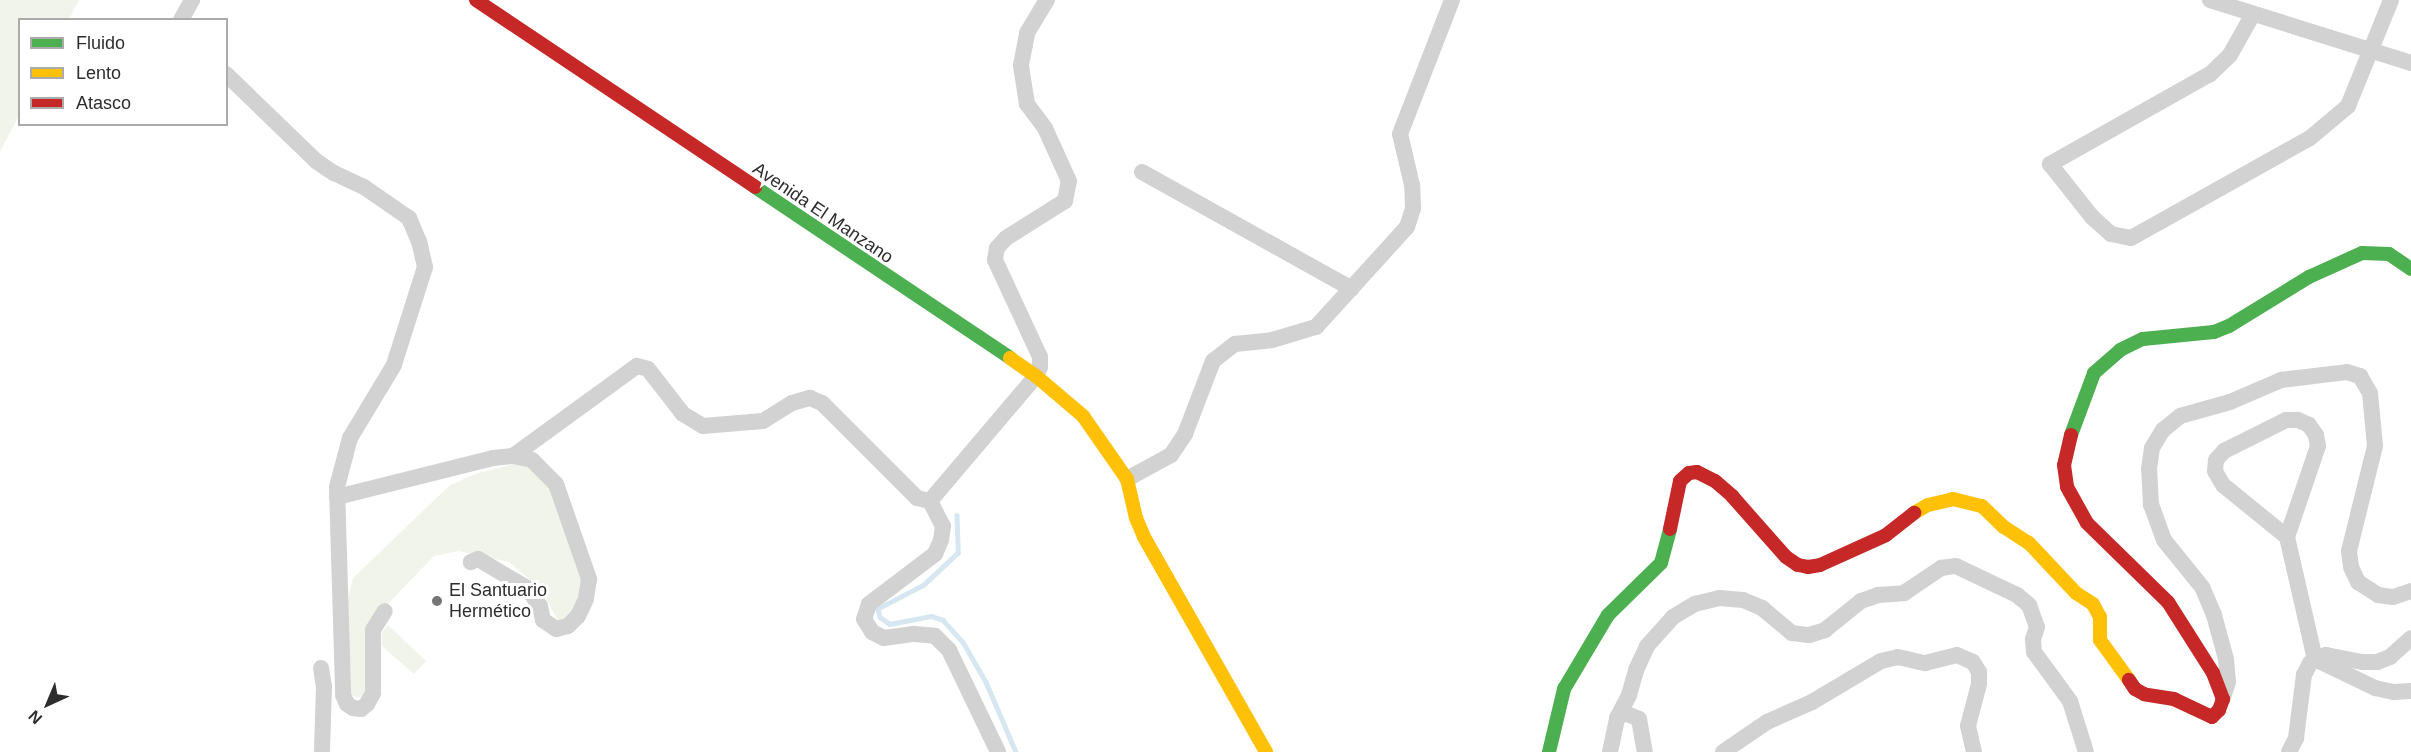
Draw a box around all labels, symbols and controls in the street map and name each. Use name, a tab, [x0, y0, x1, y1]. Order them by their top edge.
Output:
legend	[18, 18, 228, 126]
text: Fluido	[76, 33, 125, 53]
text: Lento	[76, 63, 121, 83]
text: Atasco	[76, 93, 131, 113]
street label: Avenida El Manzano	[749, 158, 897, 268]
place label: El Santuario Hermético	[449, 580, 547, 622]
marker: El Santuario Hermético	[430, 594, 444, 608]
north arrow	[18, 674, 78, 734]
text: N	[25, 707, 45, 727]

